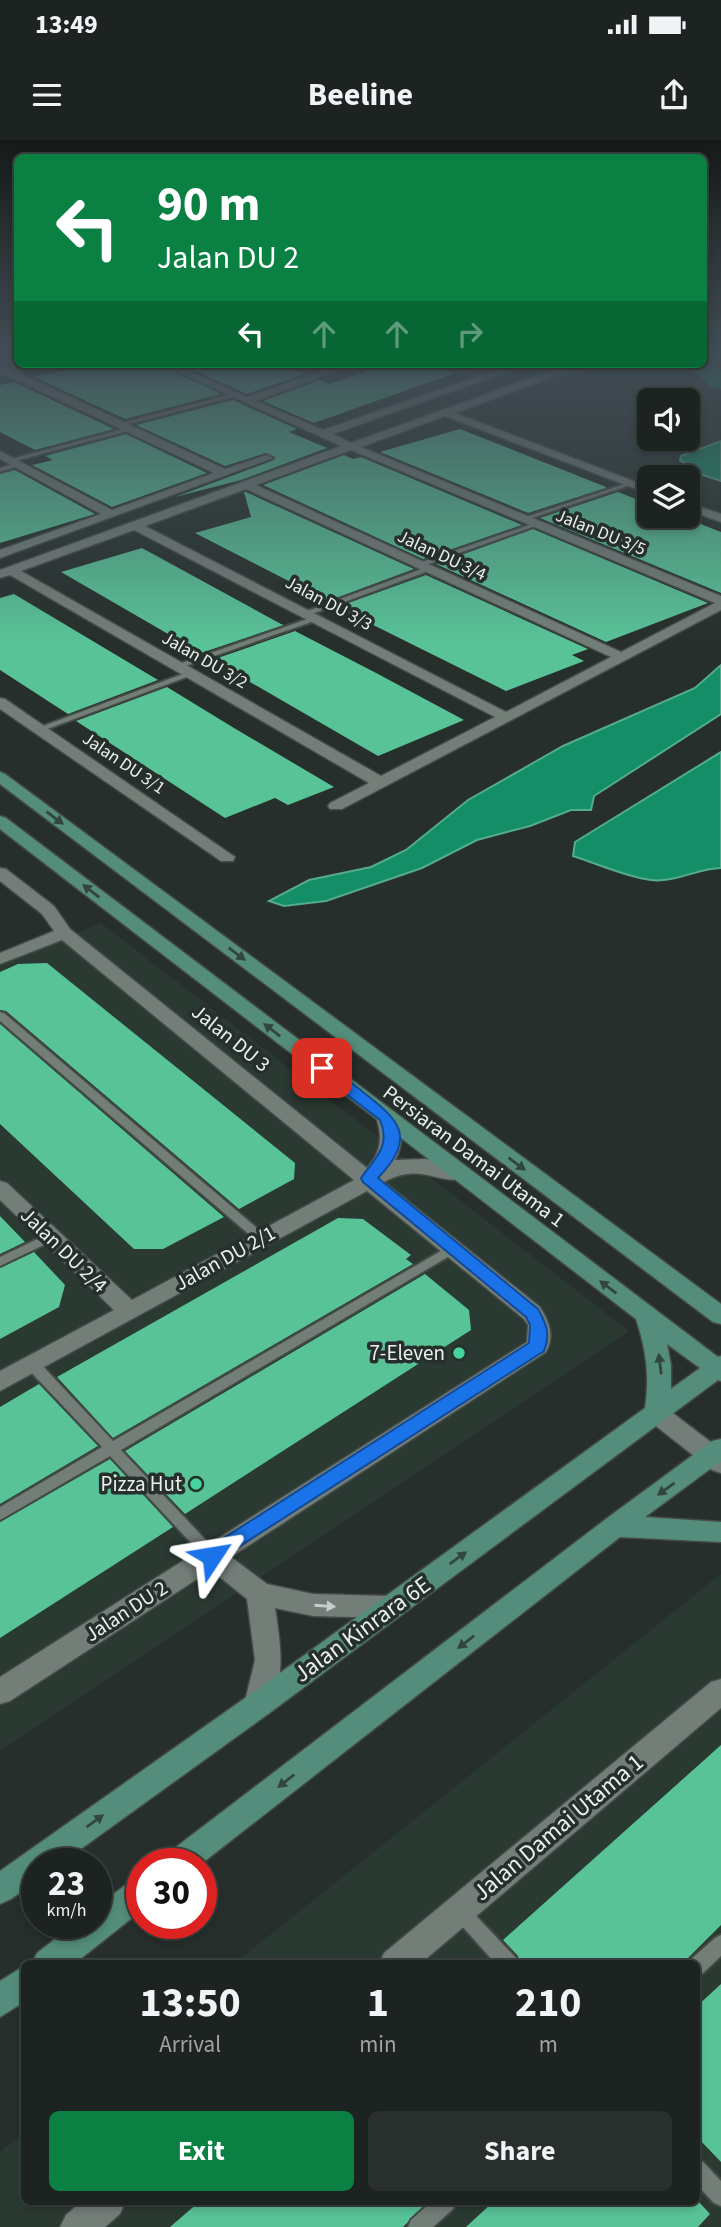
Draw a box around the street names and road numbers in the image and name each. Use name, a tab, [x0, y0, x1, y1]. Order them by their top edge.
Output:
street label: Jalan DU 3/5	[552, 503, 650, 562]
street label: Jalan DU 3/4	[393, 524, 490, 587]
street label: Jalan DU 3/3	[281, 570, 377, 637]
street label: Jalan DU 3/2	[157, 626, 252, 695]
street label: Jalan DU 3/1	[77, 726, 170, 800]
street label: Jalan DU 3	[185, 997, 277, 1079]
street label: Persiaran Damai Utama 1	[377, 1078, 571, 1234]
street label: Jalan DU 2/4	[14, 1201, 114, 1299]
street label: Jalan DU 2/1	[169, 1218, 281, 1298]
street label: Jalan Kinrara 6E	[287, 1568, 438, 1691]
street label: Jalan DU 2	[79, 1573, 173, 1649]
street label: Jalan Damai Utama 1	[465, 1745, 651, 1909]

